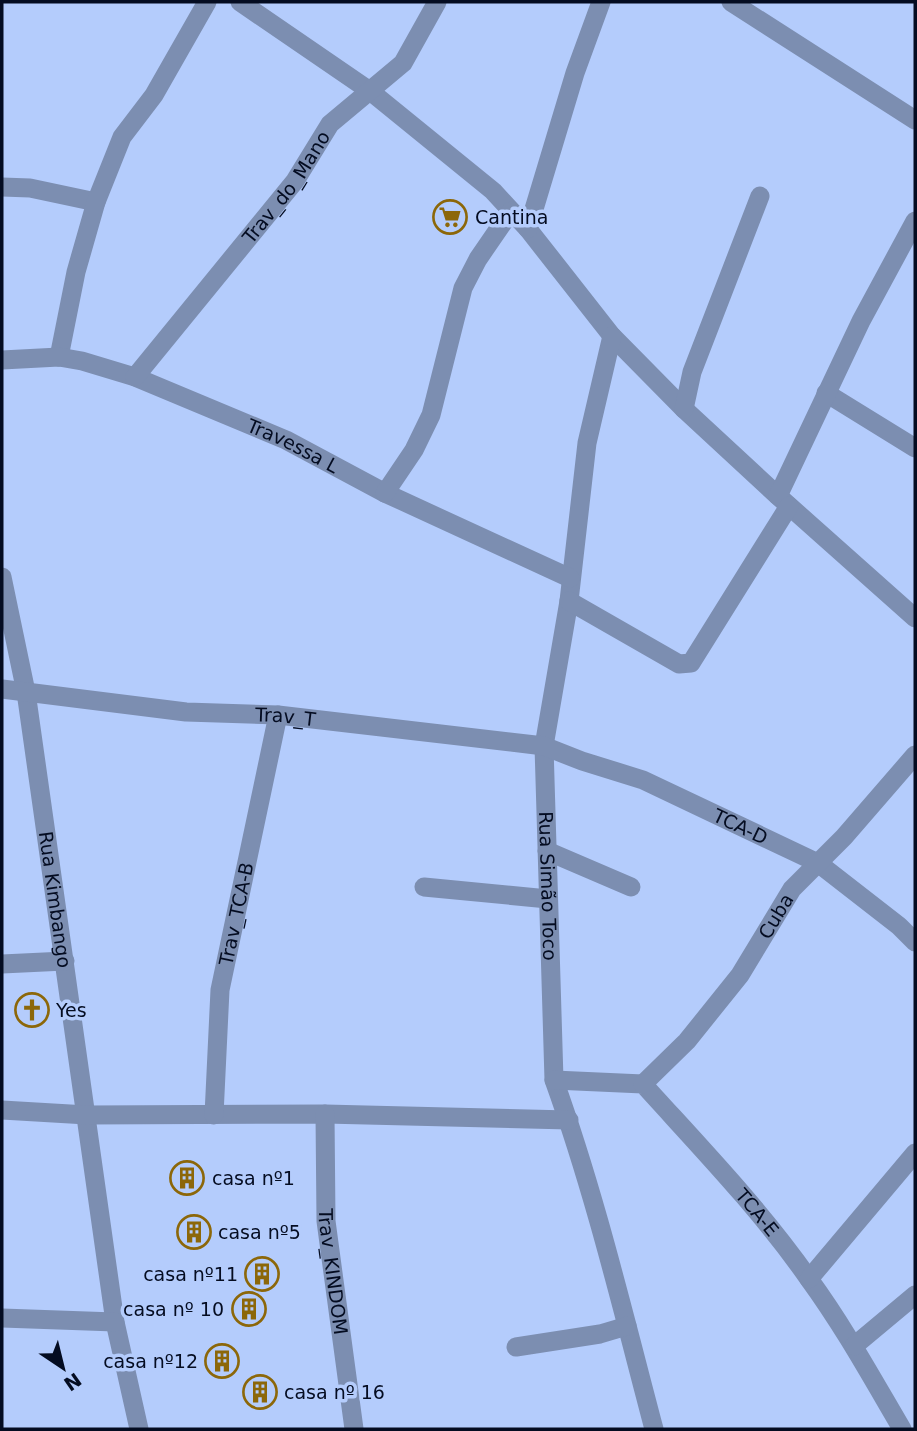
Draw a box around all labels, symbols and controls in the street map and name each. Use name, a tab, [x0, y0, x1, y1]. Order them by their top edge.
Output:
street label: Trav_do_Mano	[237, 127, 334, 248]
supermarket icon: Cantina	[431, 198, 469, 236]
place label: Cantina	[475, 206, 548, 228]
street label: Travessa L	[243, 414, 343, 477]
street label: Trav_T	[254, 703, 317, 730]
street label: TCA-D	[709, 804, 771, 849]
street label: Rua Simão Toco	[535, 811, 561, 961]
street label: Rua Kimbango	[35, 830, 76, 969]
street label: Trav_TCA-B	[214, 860, 258, 968]
street label: Cuba	[754, 889, 798, 943]
church icon: Yes	[13, 991, 51, 1029]
place label: Yes	[55, 999, 87, 1021]
building icon: casa nº1	[168, 1159, 206, 1197]
place label: casa nº1	[212, 1167, 295, 1189]
street label: TCA-E	[731, 1183, 784, 1240]
street label: Trav_KINDOM	[315, 1207, 352, 1336]
building icon: casa nº5	[175, 1213, 213, 1251]
place label: casa nº5	[218, 1221, 301, 1243]
building icon: casa nº11	[243, 1255, 281, 1293]
place label: casa nº11	[143, 1263, 238, 1285]
building icon: casa nº 10	[230, 1290, 268, 1328]
place label: casa nº 10	[123, 1298, 224, 1320]
north arrow	[28, 1333, 98, 1403]
building icon: casa nº12	[203, 1342, 241, 1380]
place label: casa nº12	[103, 1350, 198, 1372]
text: N	[60, 1368, 86, 1395]
building icon: casa nº 16	[241, 1373, 279, 1411]
place label: casa nº 16	[284, 1381, 385, 1403]

